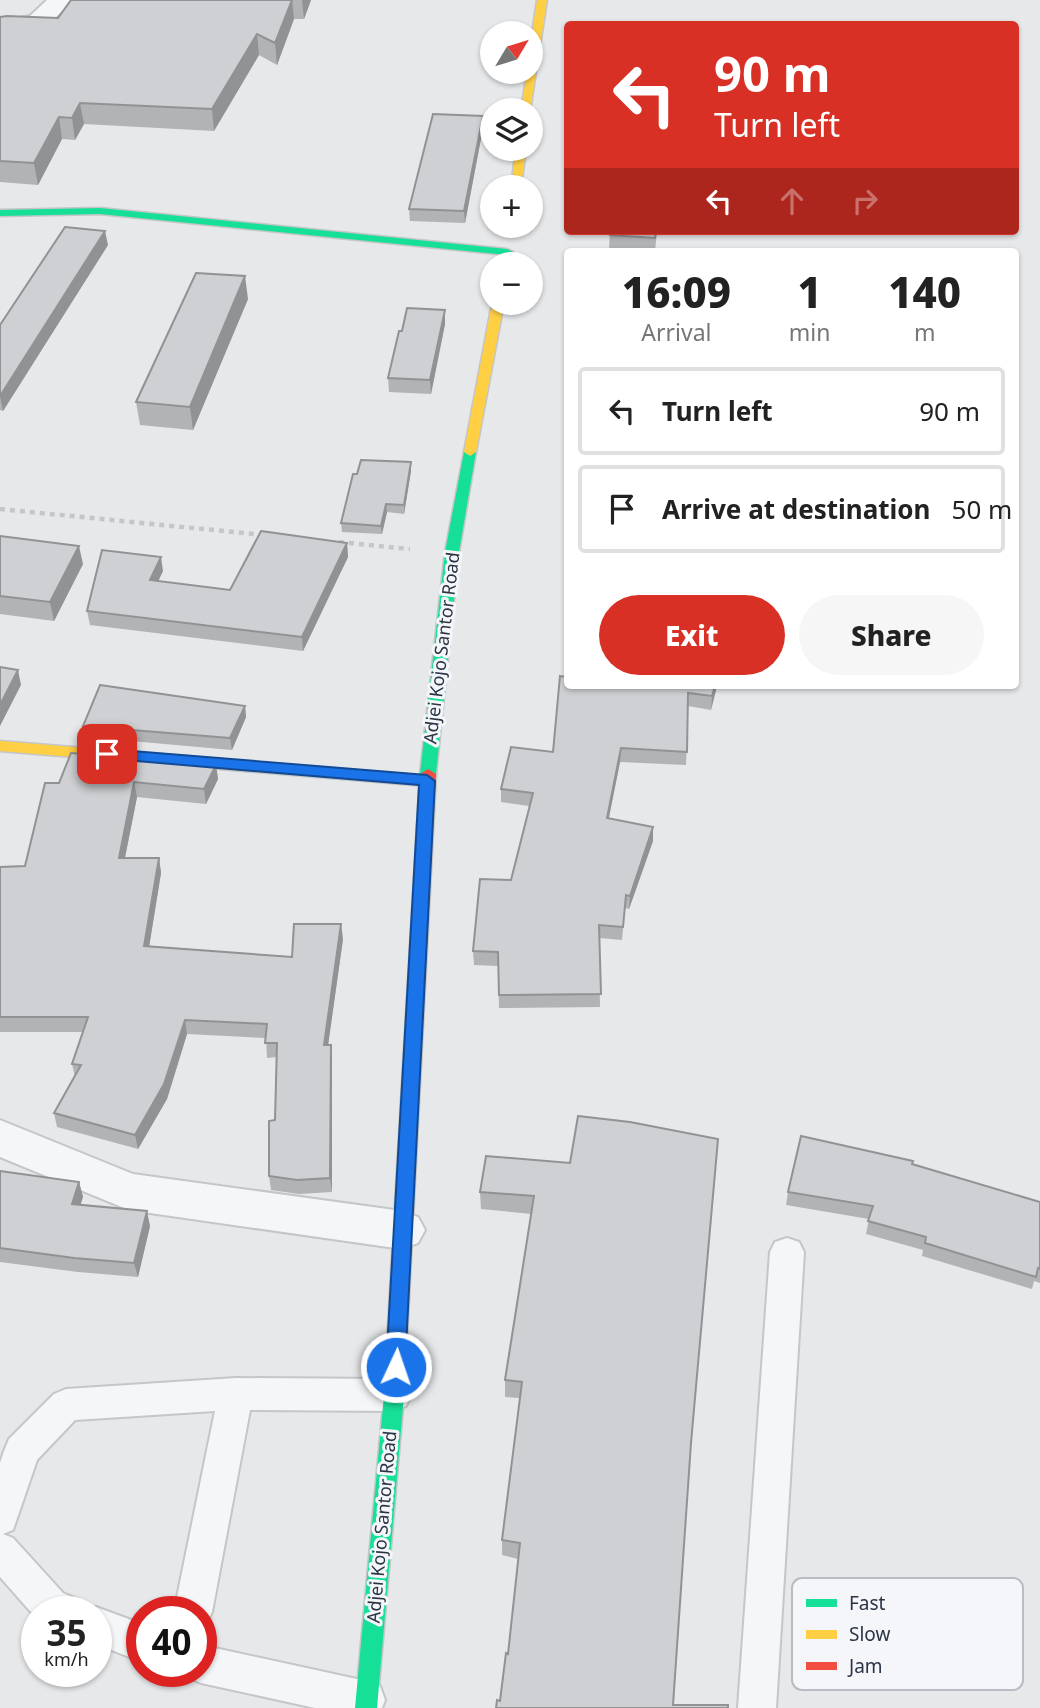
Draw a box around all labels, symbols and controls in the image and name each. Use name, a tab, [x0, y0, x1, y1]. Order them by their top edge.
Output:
north arrow	[480, 21, 542, 84]
map controls	[480, 21, 543, 315]
text: 90 m	[714, 40, 831, 106]
icon: left	[599, 49, 690, 140]
button: layers	[480, 98, 543, 161]
text: Turn left	[714, 103, 840, 146]
button: +	[480, 175, 543, 238]
icon: left	[700, 182, 738, 220]
icon: ahead	[773, 182, 811, 220]
icon: right	[846, 182, 884, 220]
button: −	[480, 252, 543, 315]
text: 16:09	[622, 263, 731, 320]
text: 1	[797, 263, 822, 320]
text: 140	[888, 263, 961, 320]
text: Arrival	[641, 316, 711, 348]
text: min	[789, 316, 830, 348]
text: m	[914, 316, 935, 348]
icon: left	[603, 392, 641, 430]
text: Turn left	[662, 393, 773, 429]
text: 90 m	[919, 393, 980, 429]
icon: arrive	[603, 490, 641, 528]
text: Arrive at destination	[662, 491, 931, 527]
text: 50 m	[952, 491, 1012, 527]
street label: Adjei Kojo Santor Road	[417, 551, 465, 745]
button: Exit	[599, 595, 785, 675]
button: Share	[799, 595, 984, 675]
pin	[77, 724, 137, 784]
icon: arrive	[88, 735, 126, 773]
position arrow	[359, 1330, 433, 1404]
street label: Adjei Kojo Santor Road	[361, 1430, 401, 1624]
legend	[792, 1578, 1023, 1690]
text: Fast	[849, 1590, 886, 1616]
speed limit sign: 40	[126, 1596, 217, 1687]
text: 35	[46, 1609, 87, 1656]
text: Slow	[849, 1621, 890, 1647]
text: km/h	[44, 1647, 89, 1671]
text: Jam	[847, 1653, 883, 1679]

